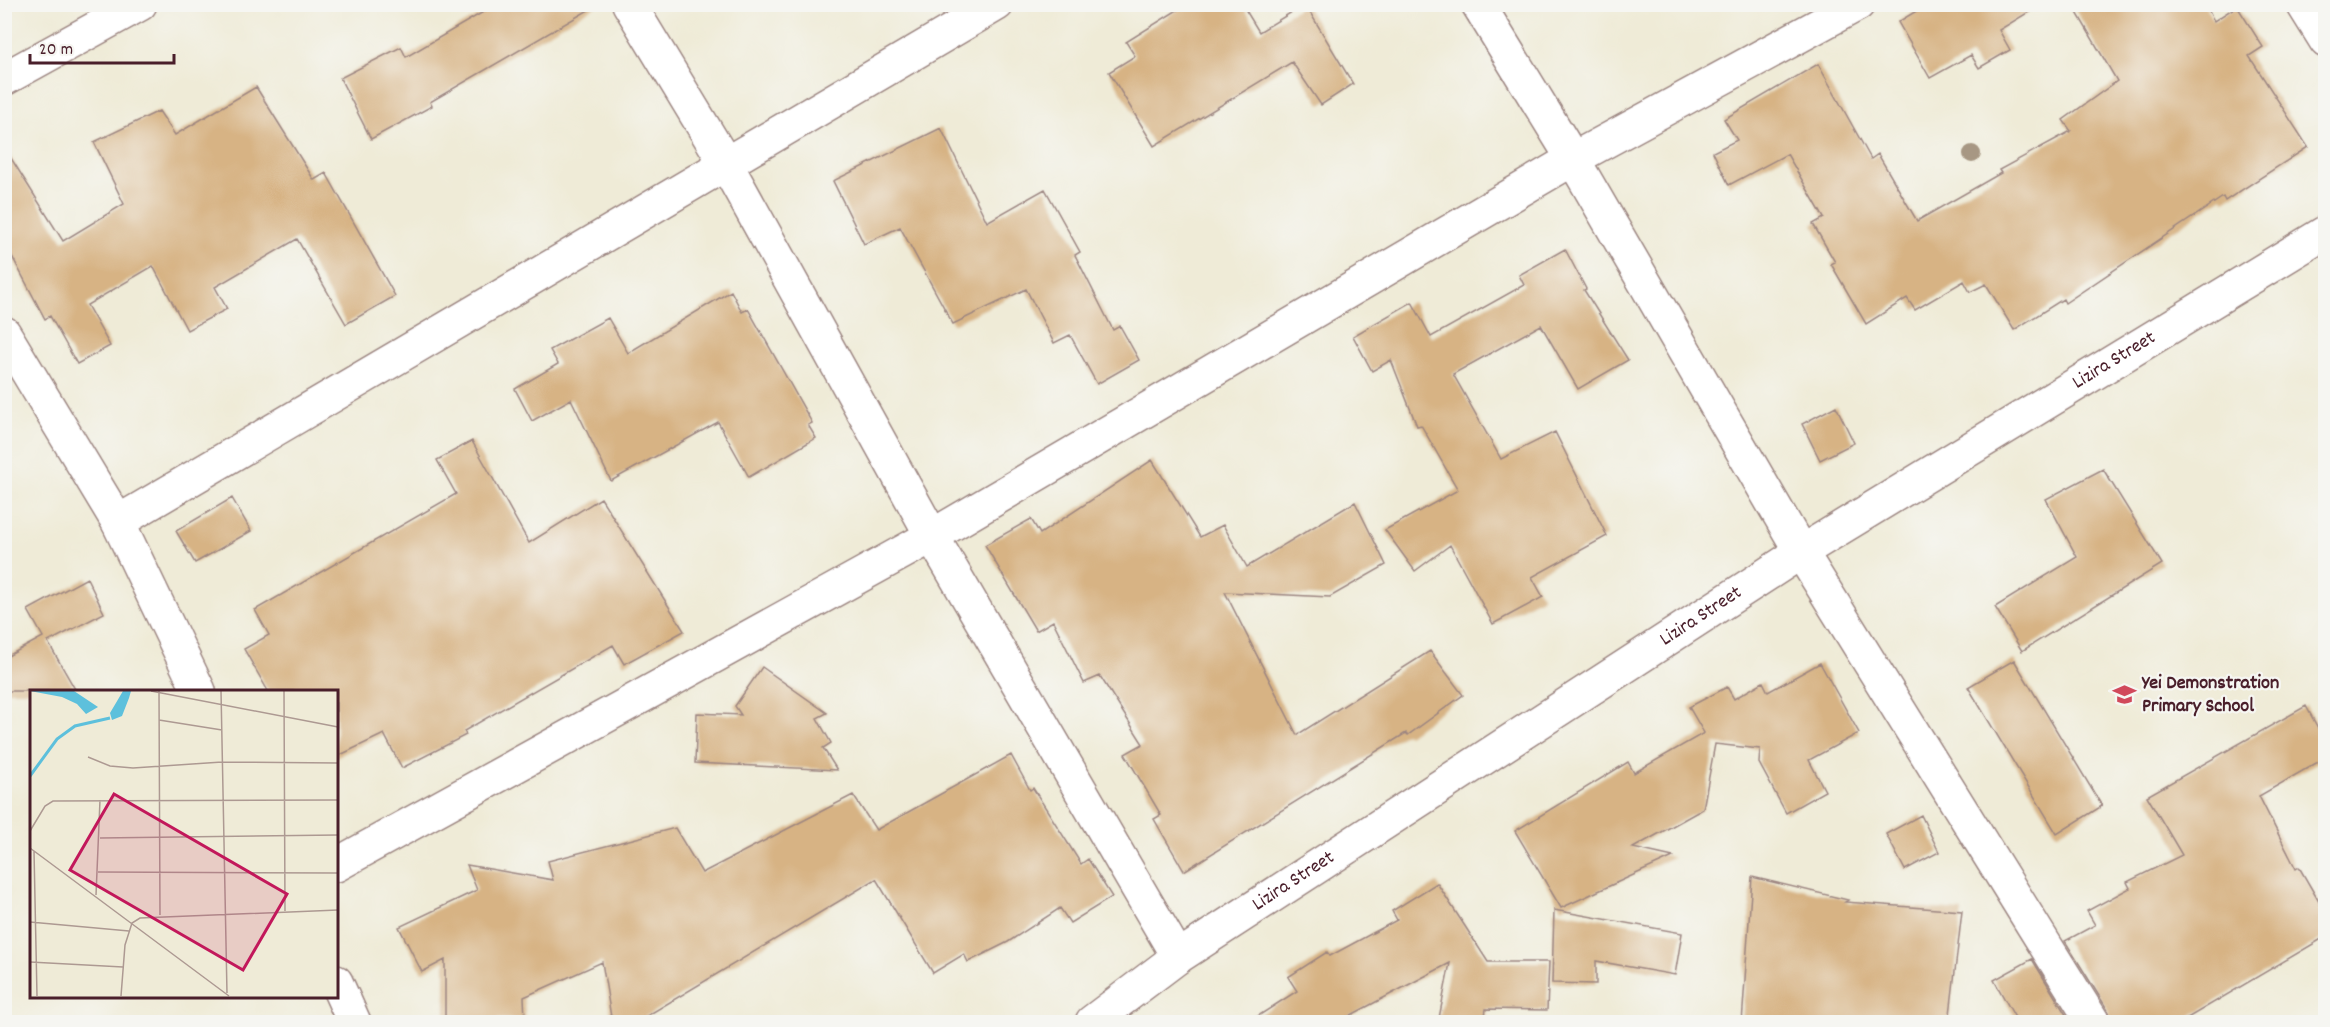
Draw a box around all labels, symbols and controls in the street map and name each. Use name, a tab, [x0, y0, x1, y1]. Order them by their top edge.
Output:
scale bar	[30, 27, 174, 65]
text: 20 m	[39, 38, 73, 63]
street label: Lizira Street	[2067, 325, 2162, 397]
street label: Lizira Street	[1655, 580, 1748, 654]
place label: Yei Demonstration Primary School	[2141, 670, 2279, 721]
school or university icon: Yei Demonstration Primary School	[2111, 682, 2137, 708]
inset map	[30, 690, 338, 997]
street label: Lizira Street	[1247, 845, 1341, 919]

